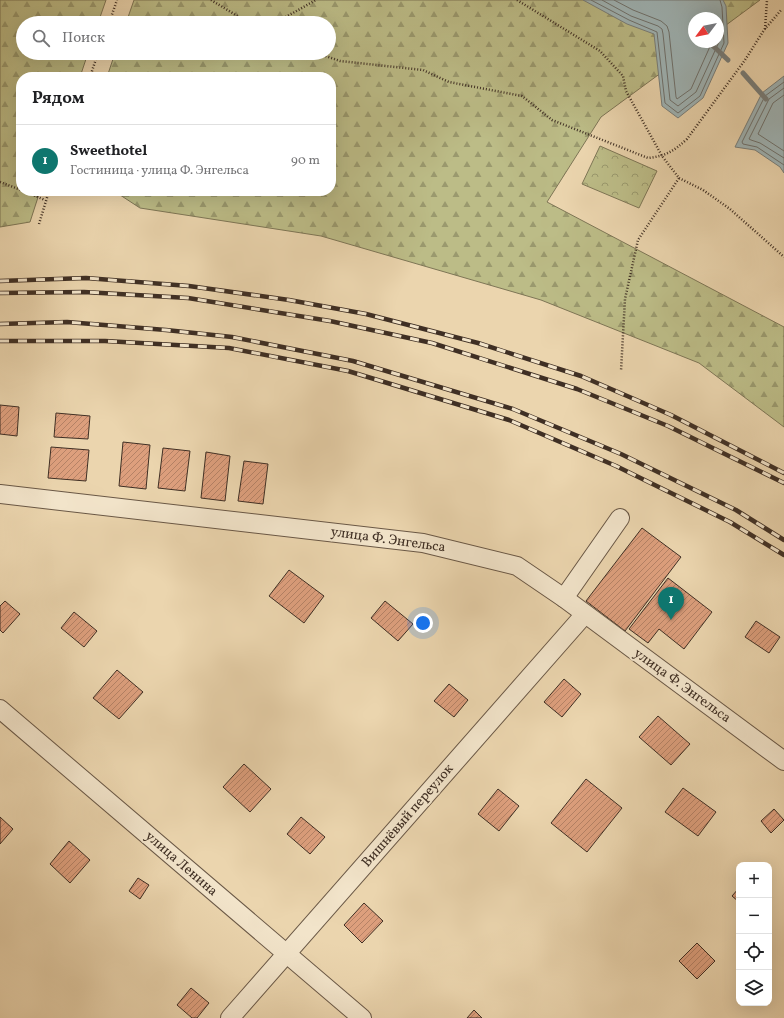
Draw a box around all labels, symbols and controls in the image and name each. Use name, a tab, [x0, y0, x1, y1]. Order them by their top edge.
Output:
north arrow	[688, 12, 724, 48]
search box	[16, 16, 336, 60]
icon: search	[30, 27, 52, 49]
text: Поиск	[62, 28, 105, 49]
text: Рядом	[32, 87, 85, 110]
text: Sweethotel	[70, 141, 147, 162]
text: 1	[42, 152, 48, 170]
text: 90 m	[291, 152, 320, 170]
text: Гостиница · улица Ф. Энгельса	[70, 162, 249, 180]
street label: улица Ф. Энгельса	[329, 523, 447, 557]
pin: 1	[658, 587, 684, 620]
your location	[413, 613, 433, 633]
street label: улица Ф. Энгельса	[630, 644, 734, 728]
street label: Вишнёвый переулок	[358, 760, 459, 872]
street label: улица Ленина	[141, 827, 221, 901]
map controls	[736, 862, 772, 1006]
button: +	[736, 862, 772, 898]
button: −	[736, 898, 772, 934]
button: locate	[736, 934, 772, 970]
button: layers	[736, 970, 772, 1006]

